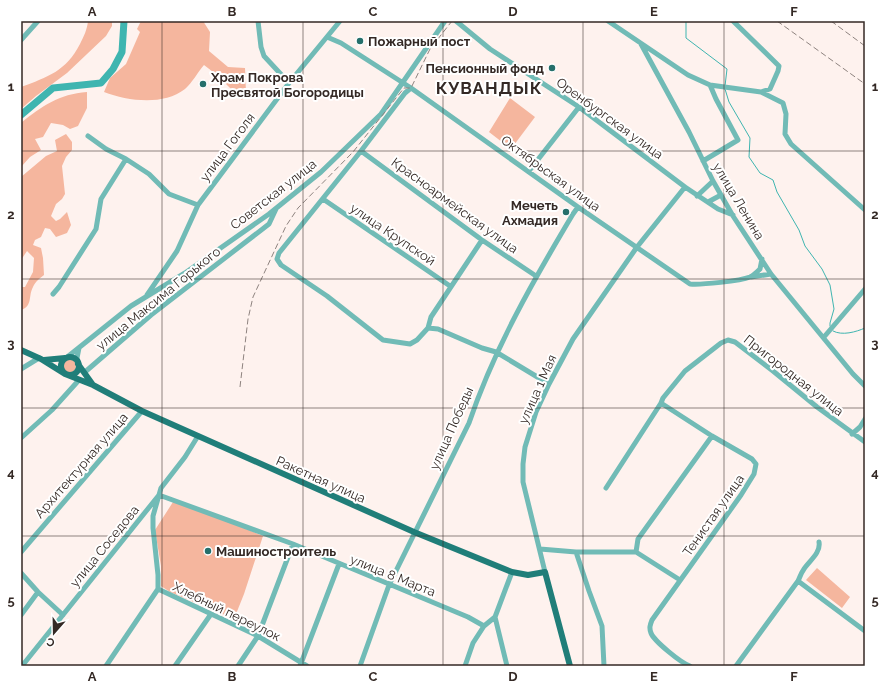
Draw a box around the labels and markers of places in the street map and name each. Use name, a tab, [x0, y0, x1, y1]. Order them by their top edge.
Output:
place label: Пожарный пост	[368, 34, 471, 49]
marker: Пожарный пост	[355, 36, 365, 46]
place label: Пенсионный фонд	[425, 61, 544, 76]
marker: Пенсионный фонд	[547, 63, 557, 73]
place label: Храм Покрова Пресвятой Богородицы	[210, 70, 364, 100]
marker: Храм Покрова Пресвятой Богородицы	[198, 79, 208, 89]
place label: Мечеть Ахмадия	[502, 198, 558, 228]
marker: Мечеть Ахмадия	[561, 207, 571, 217]
place label: Машиностроитель	[216, 544, 336, 559]
marker: Машиностроитель	[203, 546, 213, 556]

